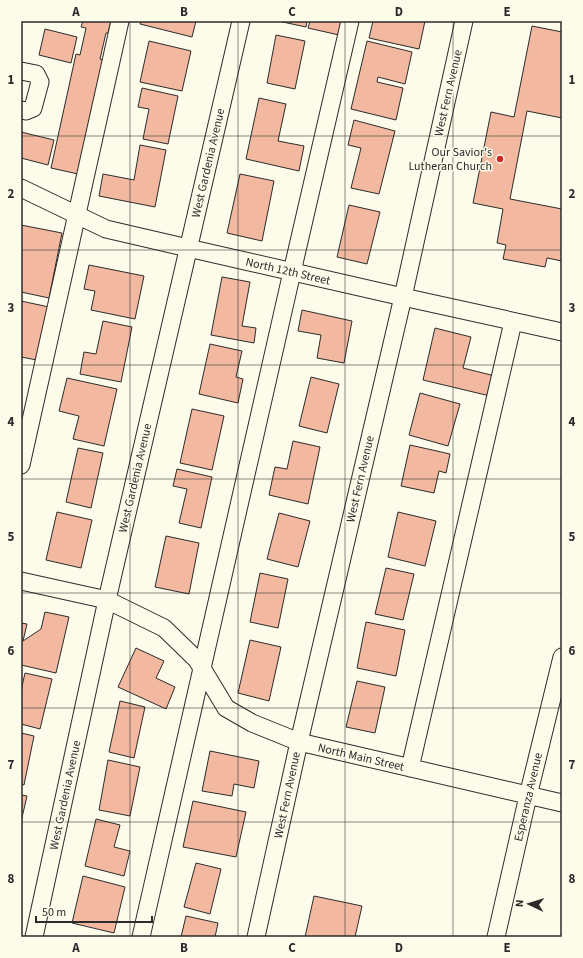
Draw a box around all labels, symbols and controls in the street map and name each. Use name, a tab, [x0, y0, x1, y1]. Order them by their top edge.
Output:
text: A	[71, 3, 80, 21]
text: B	[180, 3, 188, 21]
text: C	[288, 3, 296, 21]
text: D	[395, 3, 403, 21]
text: E	[503, 3, 511, 21]
street label: West Fern Avenue	[430, 48, 467, 138]
text: 1	[8, 71, 15, 89]
text: 1	[569, 71, 576, 89]
street label: West Gardenia Avenue	[188, 107, 229, 219]
place label: Our Savior's Lutheran Church	[408, 144, 492, 175]
marker: Our Savior's Lutheran Church	[495, 154, 505, 164]
text: 2	[8, 185, 15, 203]
text: 2	[569, 185, 576, 203]
street label: North 12th Street	[244, 253, 332, 289]
text: 3	[8, 299, 15, 317]
text: 3	[569, 299, 576, 317]
text: 4	[8, 413, 15, 431]
text: 4	[569, 413, 576, 431]
street label: West Gardenia Avenue	[115, 422, 156, 534]
street label: West Fern Avenue	[342, 434, 379, 524]
text: 5	[8, 528, 15, 546]
text: 5	[569, 528, 576, 546]
text: 6	[8, 642, 15, 660]
text: 6	[569, 642, 576, 660]
street label: West Gardenia Avenue	[46, 739, 85, 851]
street label: North Main Street	[316, 739, 406, 776]
street label: West Fern Avenue	[270, 750, 305, 840]
street label: Esperanza Avenue	[510, 751, 547, 843]
text: 7	[8, 756, 15, 774]
text: 7	[569, 756, 576, 774]
text: 8	[8, 870, 15, 888]
text: 8	[569, 870, 576, 888]
north arrow	[509, 884, 549, 924]
scale bar	[36, 898, 152, 924]
text: N	[512, 899, 527, 908]
text: 50 m	[42, 904, 66, 921]
text: A	[71, 939, 80, 957]
text: B	[180, 939, 188, 957]
text: C	[288, 939, 296, 957]
text: D	[395, 939, 403, 957]
text: E	[503, 939, 511, 957]

